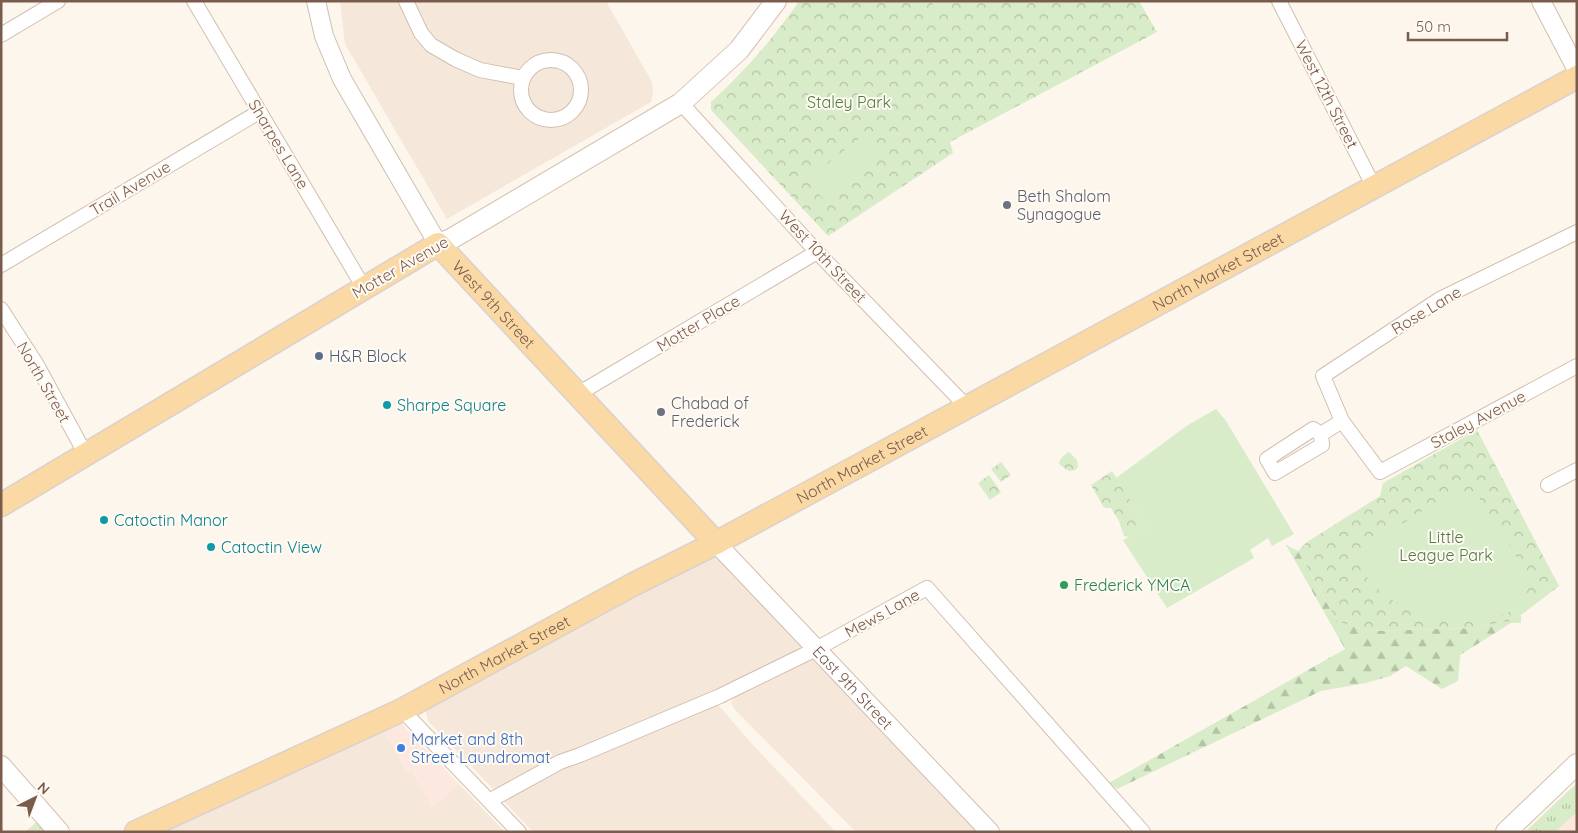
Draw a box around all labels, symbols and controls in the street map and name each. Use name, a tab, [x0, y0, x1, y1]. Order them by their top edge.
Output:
scale bar	[1408, 10, 1507, 42]
text: 50 m	[1416, 17, 1451, 36]
street label: West 12th Street	[1291, 36, 1363, 152]
park label: Staley Park	[807, 92, 891, 112]
street label: Sharpes Lane	[244, 96, 314, 192]
street label: Trail Avenue	[86, 156, 174, 220]
place label: Beth Shalom Synagogue	[1017, 186, 1111, 224]
marker: Beth Shalom Synagogue	[1001, 199, 1013, 211]
street label: West 10th Street	[775, 205, 871, 307]
street label: North Market Street	[1149, 228, 1287, 315]
street label: Motter Avenue	[348, 231, 452, 303]
street label: West 9th Street	[448, 256, 540, 352]
street label: Rose Lane	[1388, 281, 1464, 339]
street label: Motter Place	[653, 290, 743, 356]
street label: North Street	[13, 338, 75, 426]
place label: H&R Block	[329, 346, 407, 366]
marker: H&R Block	[313, 350, 325, 362]
street label: Staley Avenue	[1427, 386, 1529, 452]
place label: Chabad of Frederick	[671, 393, 749, 431]
place label: Sharpe Square	[397, 395, 506, 415]
marker: Sharpe Square	[381, 399, 393, 411]
marker: Chabad of Frederick	[655, 406, 667, 418]
street label: North Market Street	[793, 421, 931, 508]
place label: Catoctin Manor	[114, 510, 228, 530]
marker: Catoctin Manor	[98, 514, 110, 526]
park label: Little League Park	[1399, 527, 1493, 565]
place label: Catoctin View	[221, 537, 322, 557]
marker: Catoctin View	[205, 541, 217, 553]
place label: Frederick YMCA	[1074, 575, 1190, 595]
marker: Frederick YMCA	[1058, 579, 1070, 591]
street label: Mews Lane	[841, 584, 923, 642]
street label: North Market Street	[435, 611, 573, 698]
street label: East 9th Street	[809, 641, 897, 733]
place label: Market and 8th Street Laundromat	[411, 729, 550, 767]
marker: Market and 8th Street Laundromat	[395, 742, 407, 754]
north arrow	[10, 773, 60, 823]
text: N	[34, 778, 54, 798]

